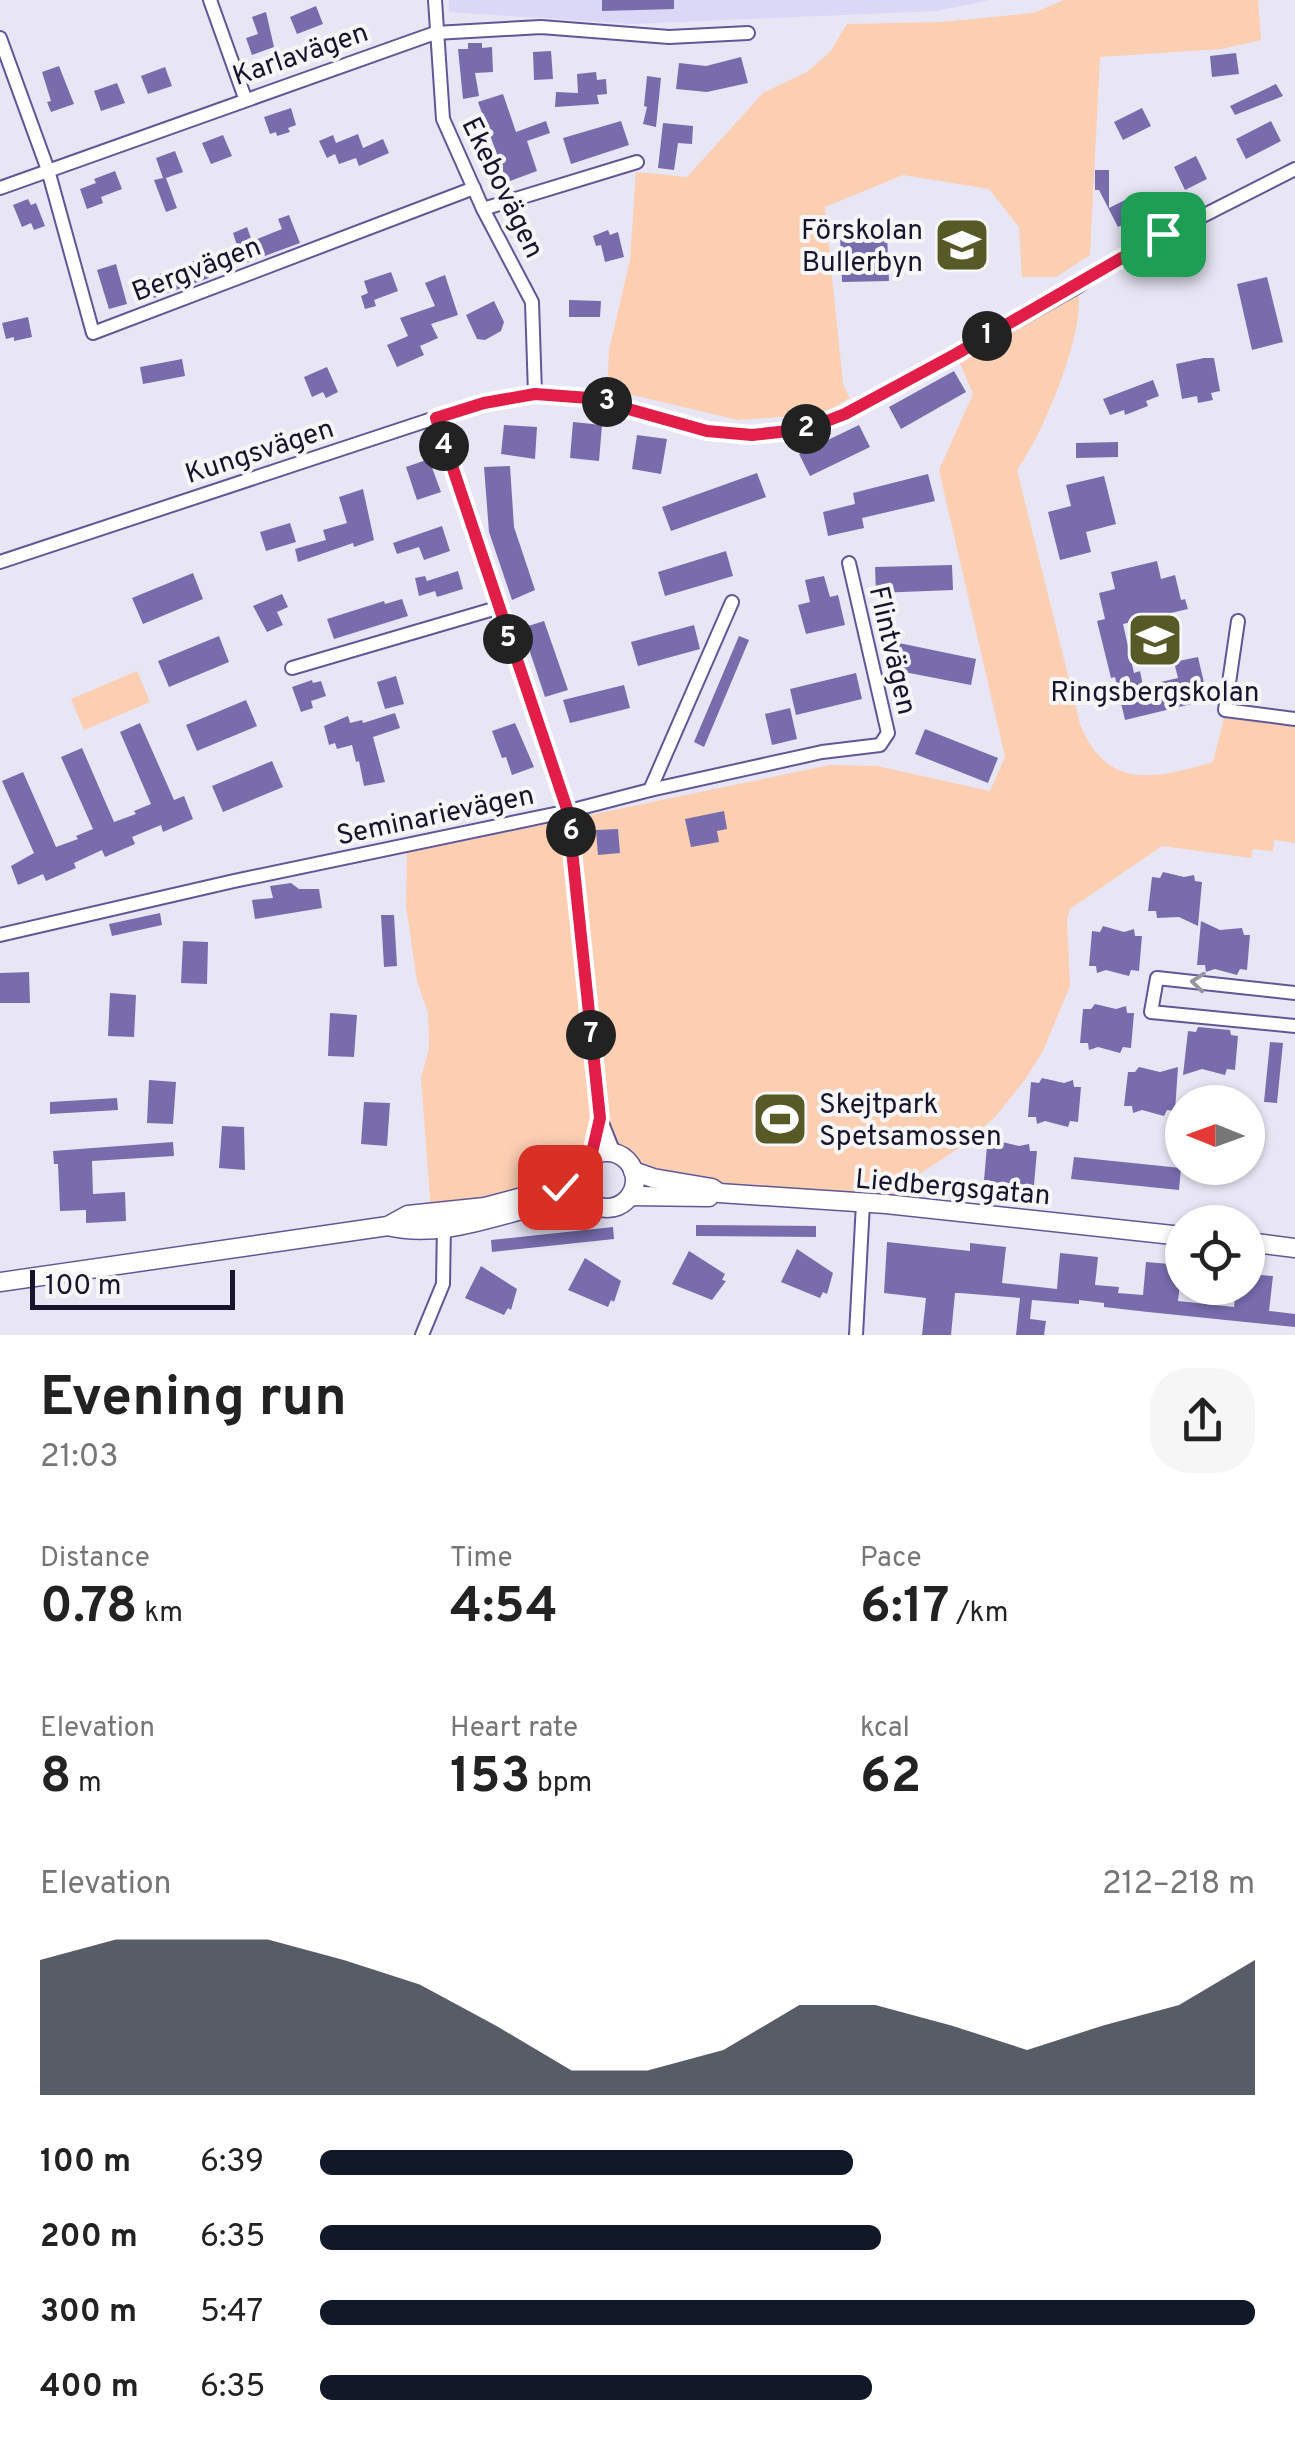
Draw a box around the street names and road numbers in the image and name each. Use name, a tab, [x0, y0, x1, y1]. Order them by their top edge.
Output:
street label: Karlavägen	[228, 16, 374, 96]
street label: Ekebovägen	[452, 112, 551, 265]
street label: Bergvägen	[127, 230, 267, 312]
street label: Kungsvägen	[181, 412, 339, 494]
street label: Flintvägen	[859, 583, 923, 718]
street label: Seminarievägen	[334, 778, 538, 855]
street label: Liedbergsgatan	[854, 1163, 1052, 1215]

